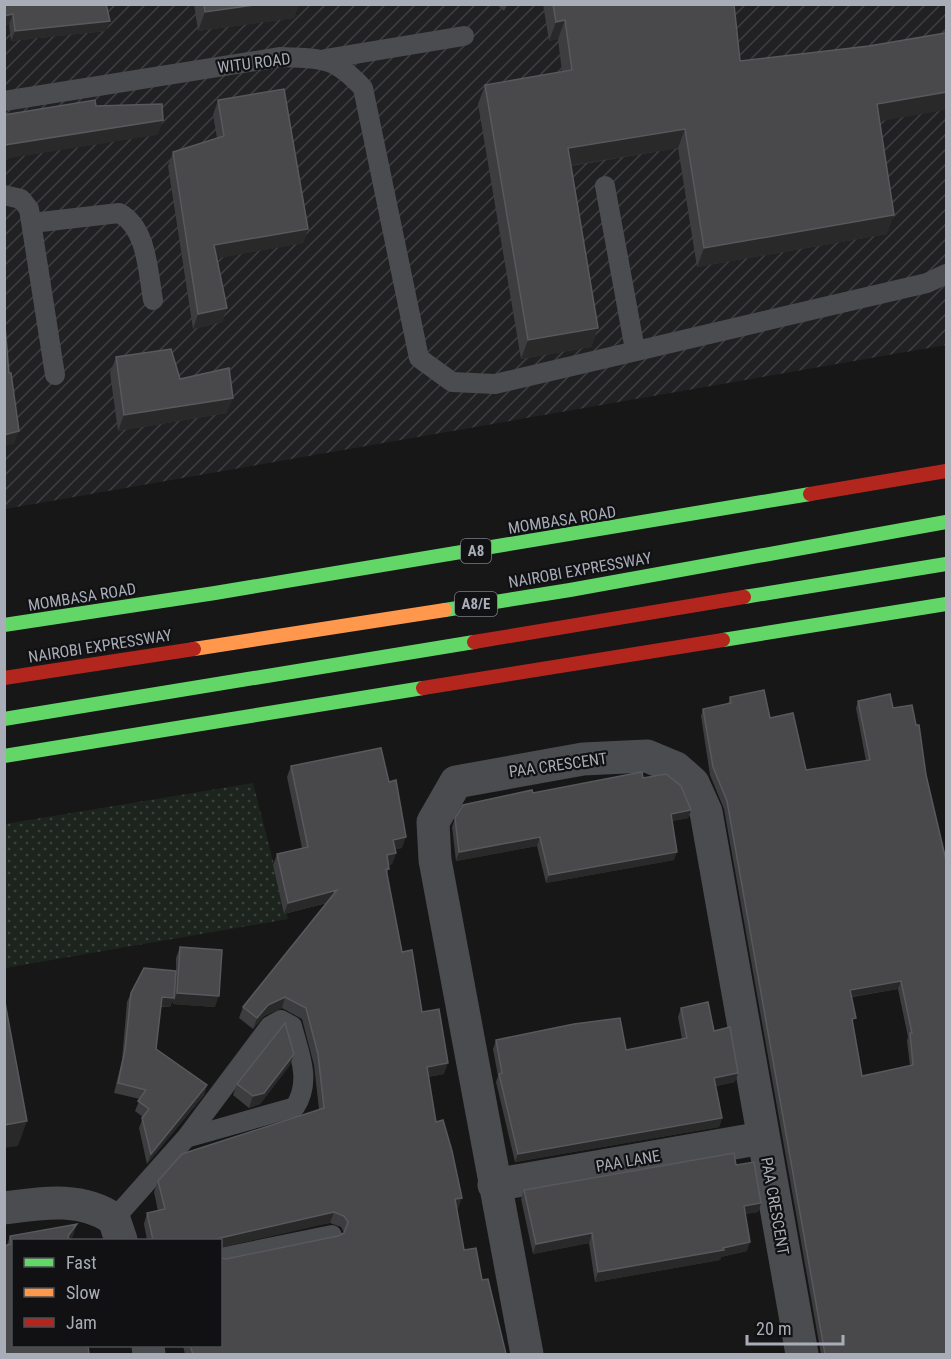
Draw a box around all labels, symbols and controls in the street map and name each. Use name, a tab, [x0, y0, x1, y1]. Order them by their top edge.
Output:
street label: WITU ROAD	[216, 49, 292, 77]
street label: MOMBASA ROAD	[507, 502, 617, 538]
road number: A8	[461, 539, 491, 563]
street label: NAIROBI EXPRESSWAY	[507, 548, 654, 592]
street label: MOMBASA ROAD	[27, 579, 137, 615]
road number: A8/E	[455, 592, 497, 616]
street label: NAIROBI EXPRESSWAY	[27, 625, 174, 667]
street label: PAA CRESCENT	[508, 749, 608, 781]
street label: PAA LANE	[594, 1146, 662, 1176]
street label: PAA CRESCENT	[757, 1156, 793, 1256]
legend	[12, 1239, 222, 1347]
text: Fast	[66, 1252, 97, 1273]
text: Slow	[66, 1282, 101, 1303]
scale bar	[747, 1308, 843, 1346]
text: Jam	[66, 1312, 97, 1333]
text: 20 m	[756, 1318, 791, 1339]

